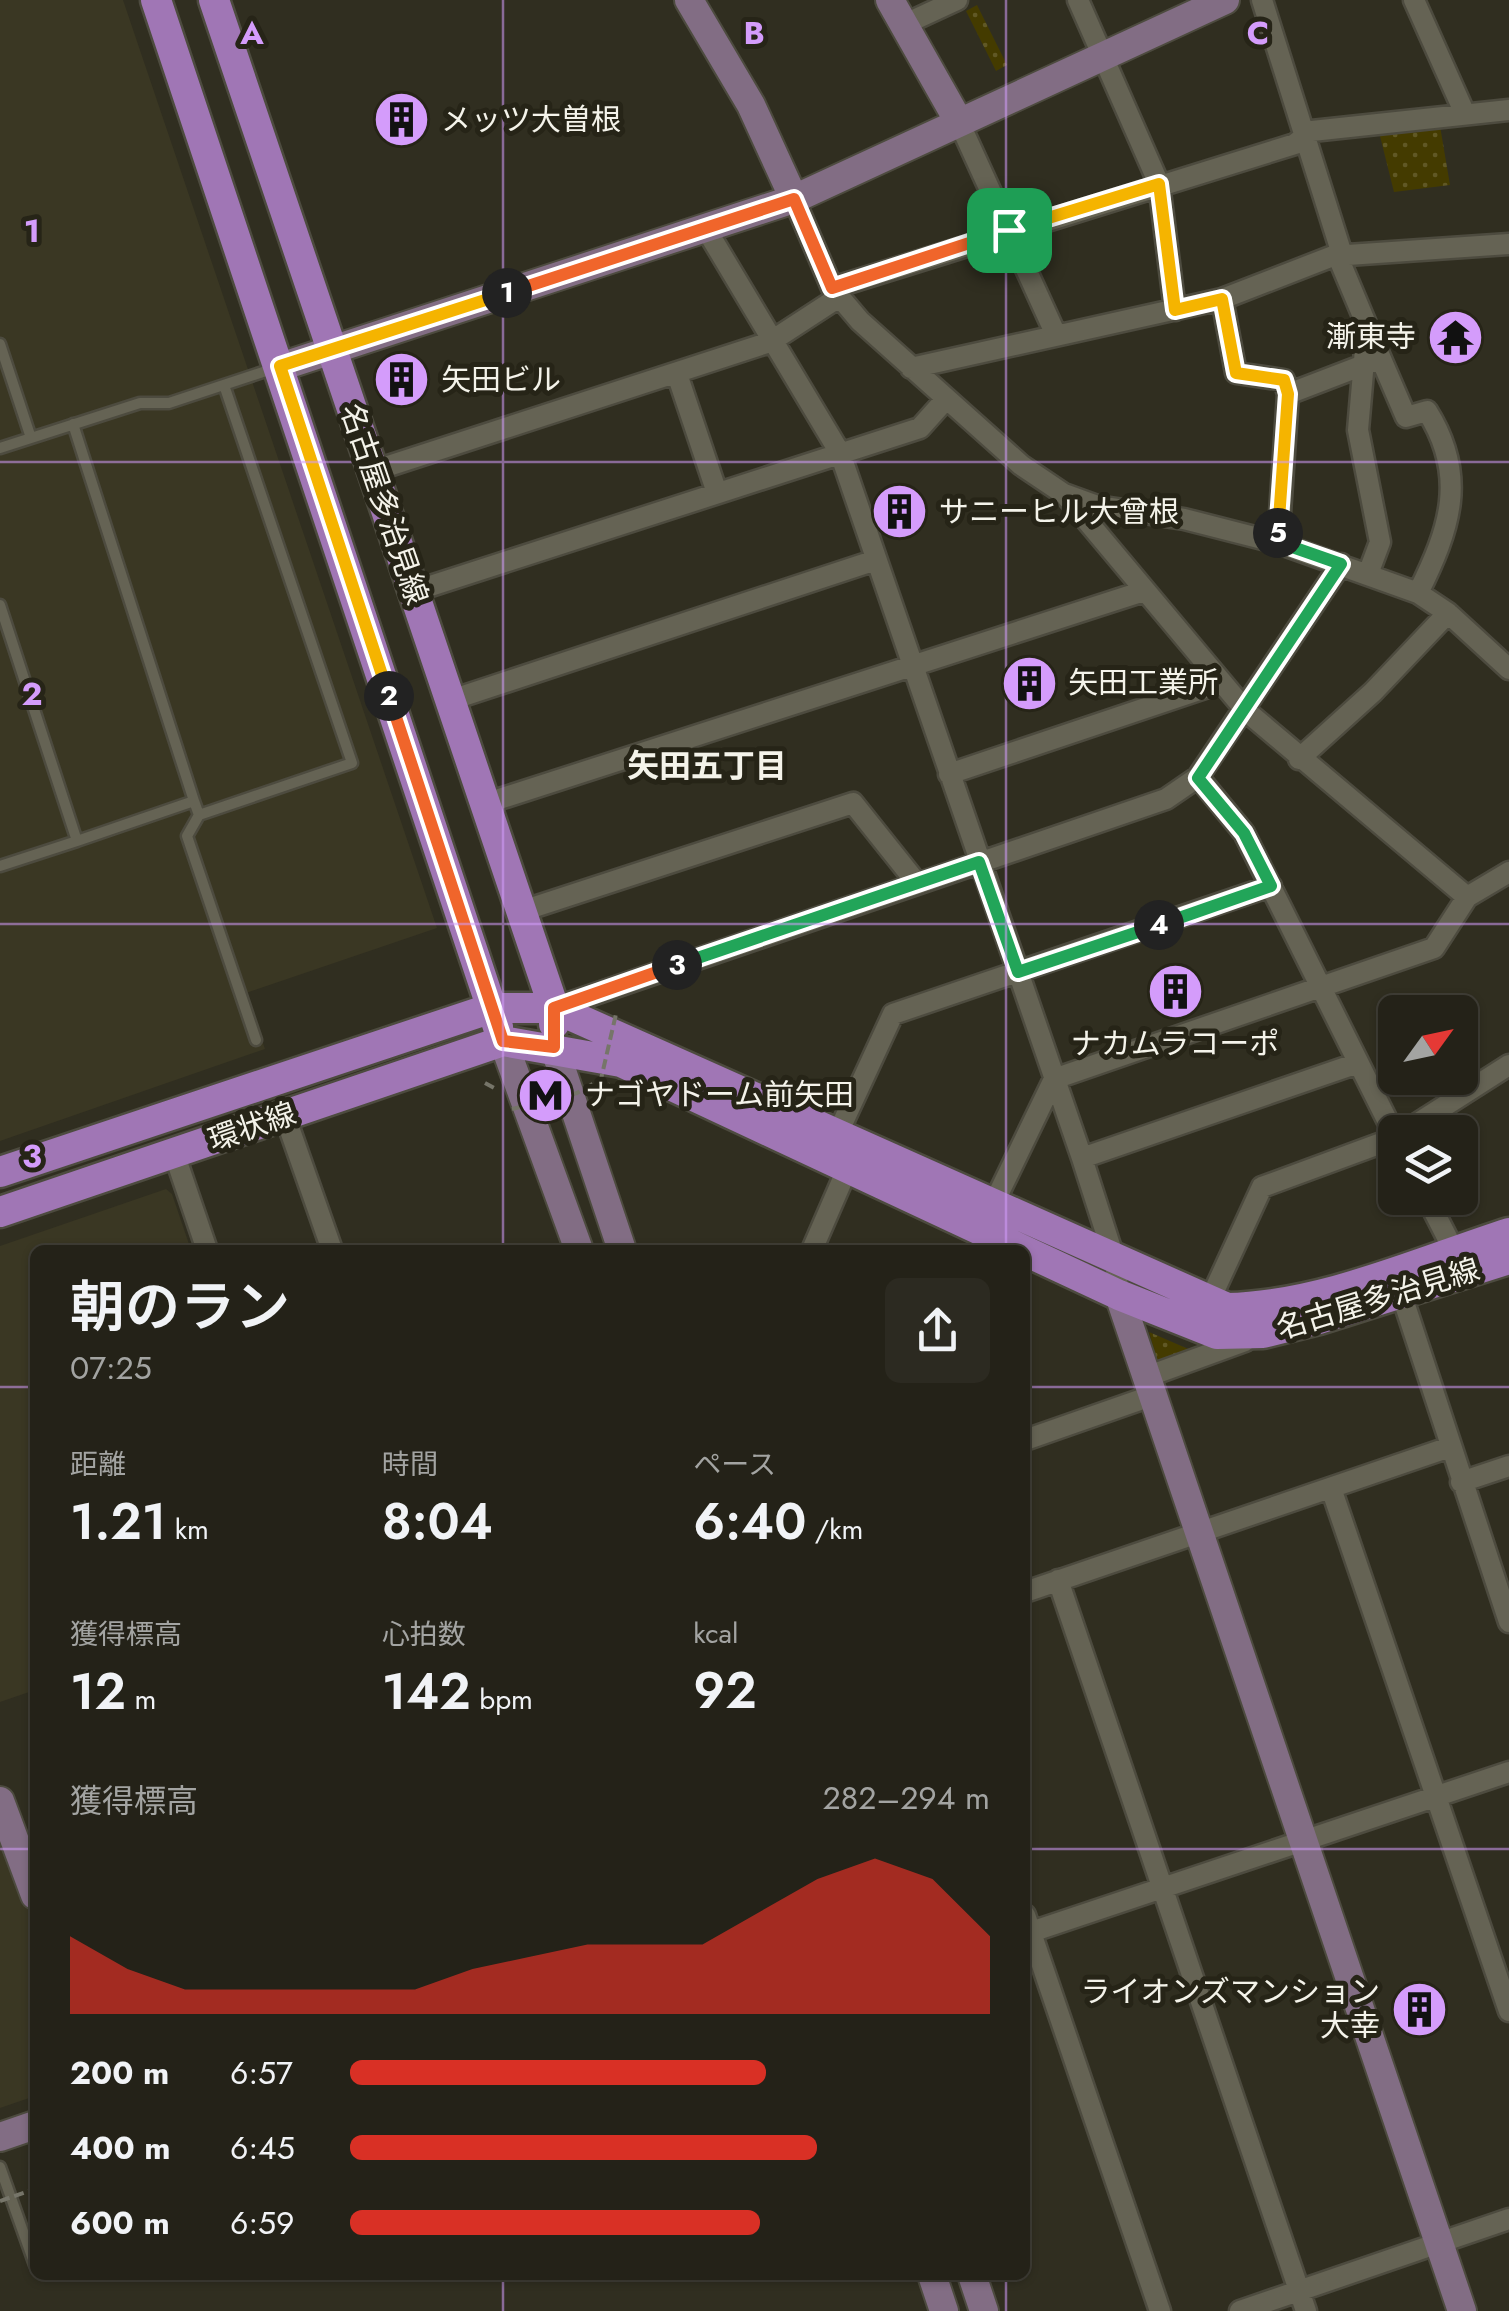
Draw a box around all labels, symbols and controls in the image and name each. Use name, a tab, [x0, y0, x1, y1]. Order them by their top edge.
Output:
text: A	[239, 10, 264, 56]
text: B	[743, 10, 765, 56]
text: C	[1247, 10, 1269, 56]
building icon: メッツ大曽根	[372, 90, 432, 150]
place label: メッツ大曽根	[441, 98, 621, 141]
pin	[967, 188, 1052, 273]
icon: arrive	[982, 203, 1037, 258]
text: 1	[24, 208, 40, 254]
pin: 1	[482, 268, 532, 318]
text: 1	[500, 272, 514, 313]
temple icon: 漸東寺	[1425, 307, 1485, 367]
place label: 漸東寺	[1326, 315, 1416, 358]
building icon: 矢田ビル	[372, 350, 432, 410]
place label: 矢田ビル	[441, 358, 561, 401]
street label: 名古屋多治見線	[330, 398, 439, 610]
building icon: サニーヒル大曾根	[870, 482, 930, 542]
place label: サニーヒル大曾根	[939, 490, 1179, 533]
pin: 5	[1253, 508, 1303, 558]
text: 5	[1269, 512, 1287, 553]
building icon: 矢田工業所	[999, 653, 1059, 713]
place label: 矢田工業所	[1068, 661, 1218, 704]
text: 2	[22, 671, 43, 717]
pin: 2	[364, 671, 414, 721]
text: 2	[380, 675, 398, 716]
district label: 矢田五丁目	[627, 743, 787, 789]
pin: 4	[1134, 900, 1184, 950]
text: 4	[1149, 904, 1169, 945]
pin: 3	[652, 940, 702, 990]
text: 3	[668, 944, 686, 985]
building icon: ナカムラコーポ	[1145, 961, 1205, 1021]
north arrow	[1378, 995, 1478, 1095]
map controls	[1378, 995, 1478, 1215]
place label: ナカムラコーポ	[1071, 1022, 1279, 1065]
metro station icon: ナゴヤドーム前矢田	[516, 1065, 576, 1125]
place label: ナゴヤドーム前矢田	[585, 1073, 854, 1116]
street label: 環状線	[202, 1092, 301, 1162]
button: layers	[1378, 1115, 1478, 1215]
text: 3	[22, 1133, 42, 1179]
street label: 名古屋多治見線	[1271, 1247, 1485, 1350]
text: 朝のラン	[70, 1267, 290, 1347]
button: share	[885, 1278, 990, 1383]
text: 07:25	[70, 1345, 152, 1391]
text: 距離	[70, 1444, 126, 1485]
text: 時間	[382, 1444, 438, 1485]
text: ペース	[693, 1444, 776, 1485]
text: 1.21	[70, 1485, 166, 1558]
text: 8:04	[382, 1485, 493, 1558]
text: 6:40	[693, 1485, 806, 1558]
text: km	[166, 1509, 209, 1550]
text: /km	[806, 1509, 863, 1550]
text: kcal	[693, 1613, 739, 1654]
text: 獲得標高	[70, 1614, 182, 1655]
text: 心拍数	[382, 1614, 466, 1655]
text: 92	[693, 1654, 757, 1727]
text: 12	[70, 1655, 126, 1728]
text: 142	[382, 1655, 471, 1728]
text: m	[126, 1679, 156, 1720]
text: bpm	[471, 1679, 533, 1720]
text: 282–294 m	[823, 1775, 990, 1821]
text: 獲得標高	[70, 1778, 198, 1824]
place label: ライオンズマンション 大幸	[1081, 1970, 1380, 2047]
building icon: ライオンズマンション 大幸	[1389, 1979, 1449, 2039]
text: 200 m	[70, 2050, 169, 2096]
text: 6:57	[230, 2050, 293, 2096]
text: 400 m	[70, 2125, 171, 2171]
text: 6:45	[230, 2125, 295, 2171]
text: 600 m	[70, 2200, 170, 2246]
text: 6:59	[230, 2200, 295, 2246]

